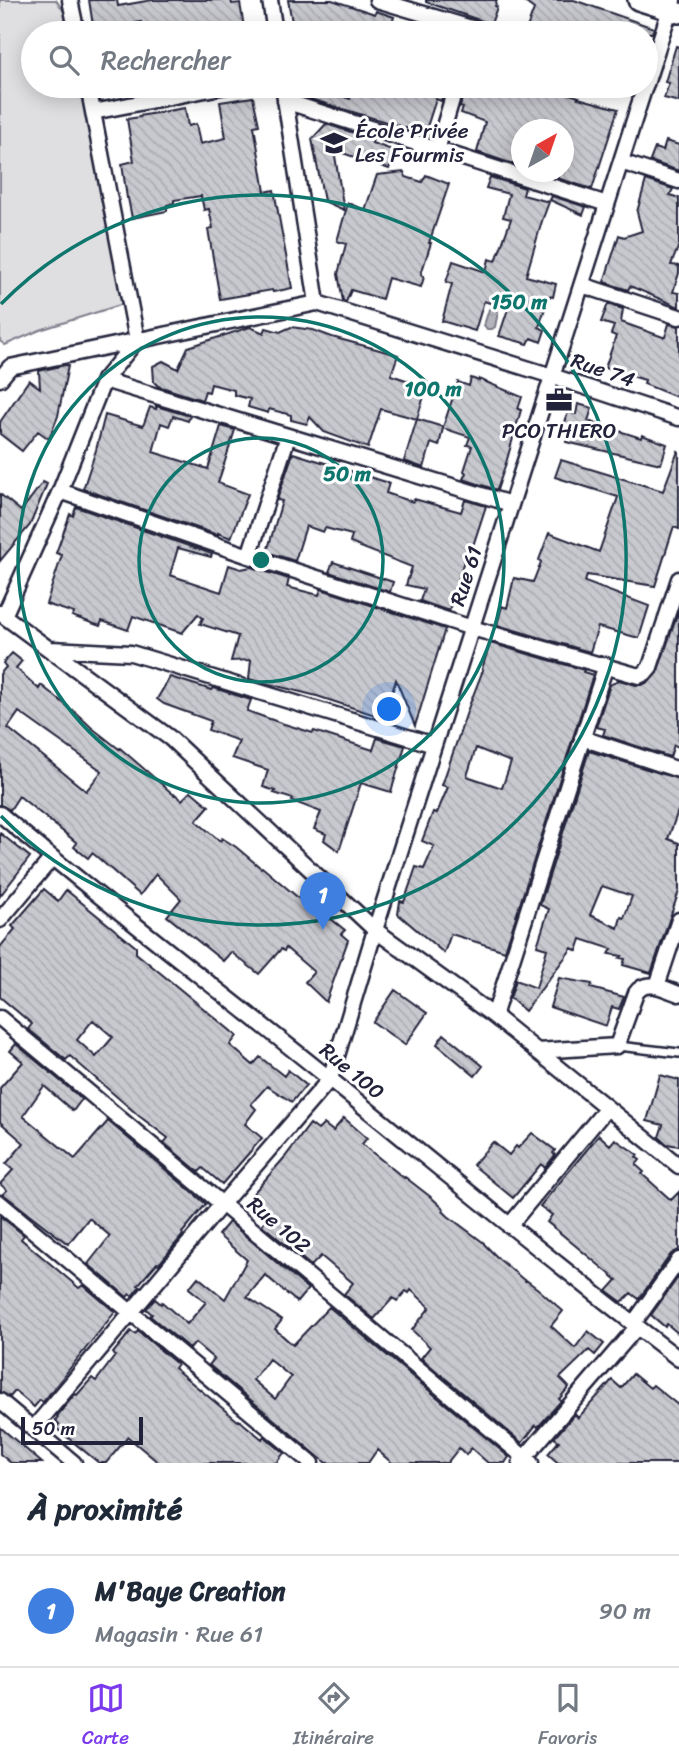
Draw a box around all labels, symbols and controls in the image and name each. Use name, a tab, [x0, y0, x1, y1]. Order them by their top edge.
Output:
search box	[21, 21, 658, 98]
text: Rechercher	[101, 37, 231, 83]
icon: search	[45, 41, 83, 79]
place label: École Privée Les Fourmis	[355, 112, 469, 174]
north arrow	[511, 119, 574, 182]
school or university icon: École Privée Les Fourmis	[319, 128, 349, 158]
text: 150 m	[491, 283, 548, 321]
street label: Rue 74	[566, 341, 640, 399]
text: 100 m	[404, 370, 462, 408]
office icon: PCO THIERO	[544, 385, 574, 415]
place label: PCO THIERO	[502, 412, 616, 450]
text: 50 m	[323, 455, 372, 493]
street label: Rue 61	[438, 541, 494, 611]
centre of rings	[249, 548, 273, 572]
your location	[372, 692, 406, 726]
pin: 1	[300, 872, 346, 930]
street label: Rue 100	[311, 1032, 393, 1110]
street label: Rue 102	[238, 1186, 320, 1264]
text: 50 m	[32, 1412, 75, 1445]
scale bar	[21, 1414, 144, 1446]
text: À proximité	[28, 1482, 182, 1536]
text: M'Baye Creation	[95, 1568, 286, 1614]
text: 1	[46, 1591, 56, 1632]
text: 90 m	[599, 1591, 651, 1632]
text: Magasin · Rue 61	[95, 1614, 263, 1655]
tab: Carte	[82, 1679, 129, 1754]
tab: Itinéraire	[293, 1679, 374, 1754]
tab: Favoris	[538, 1679, 597, 1754]

